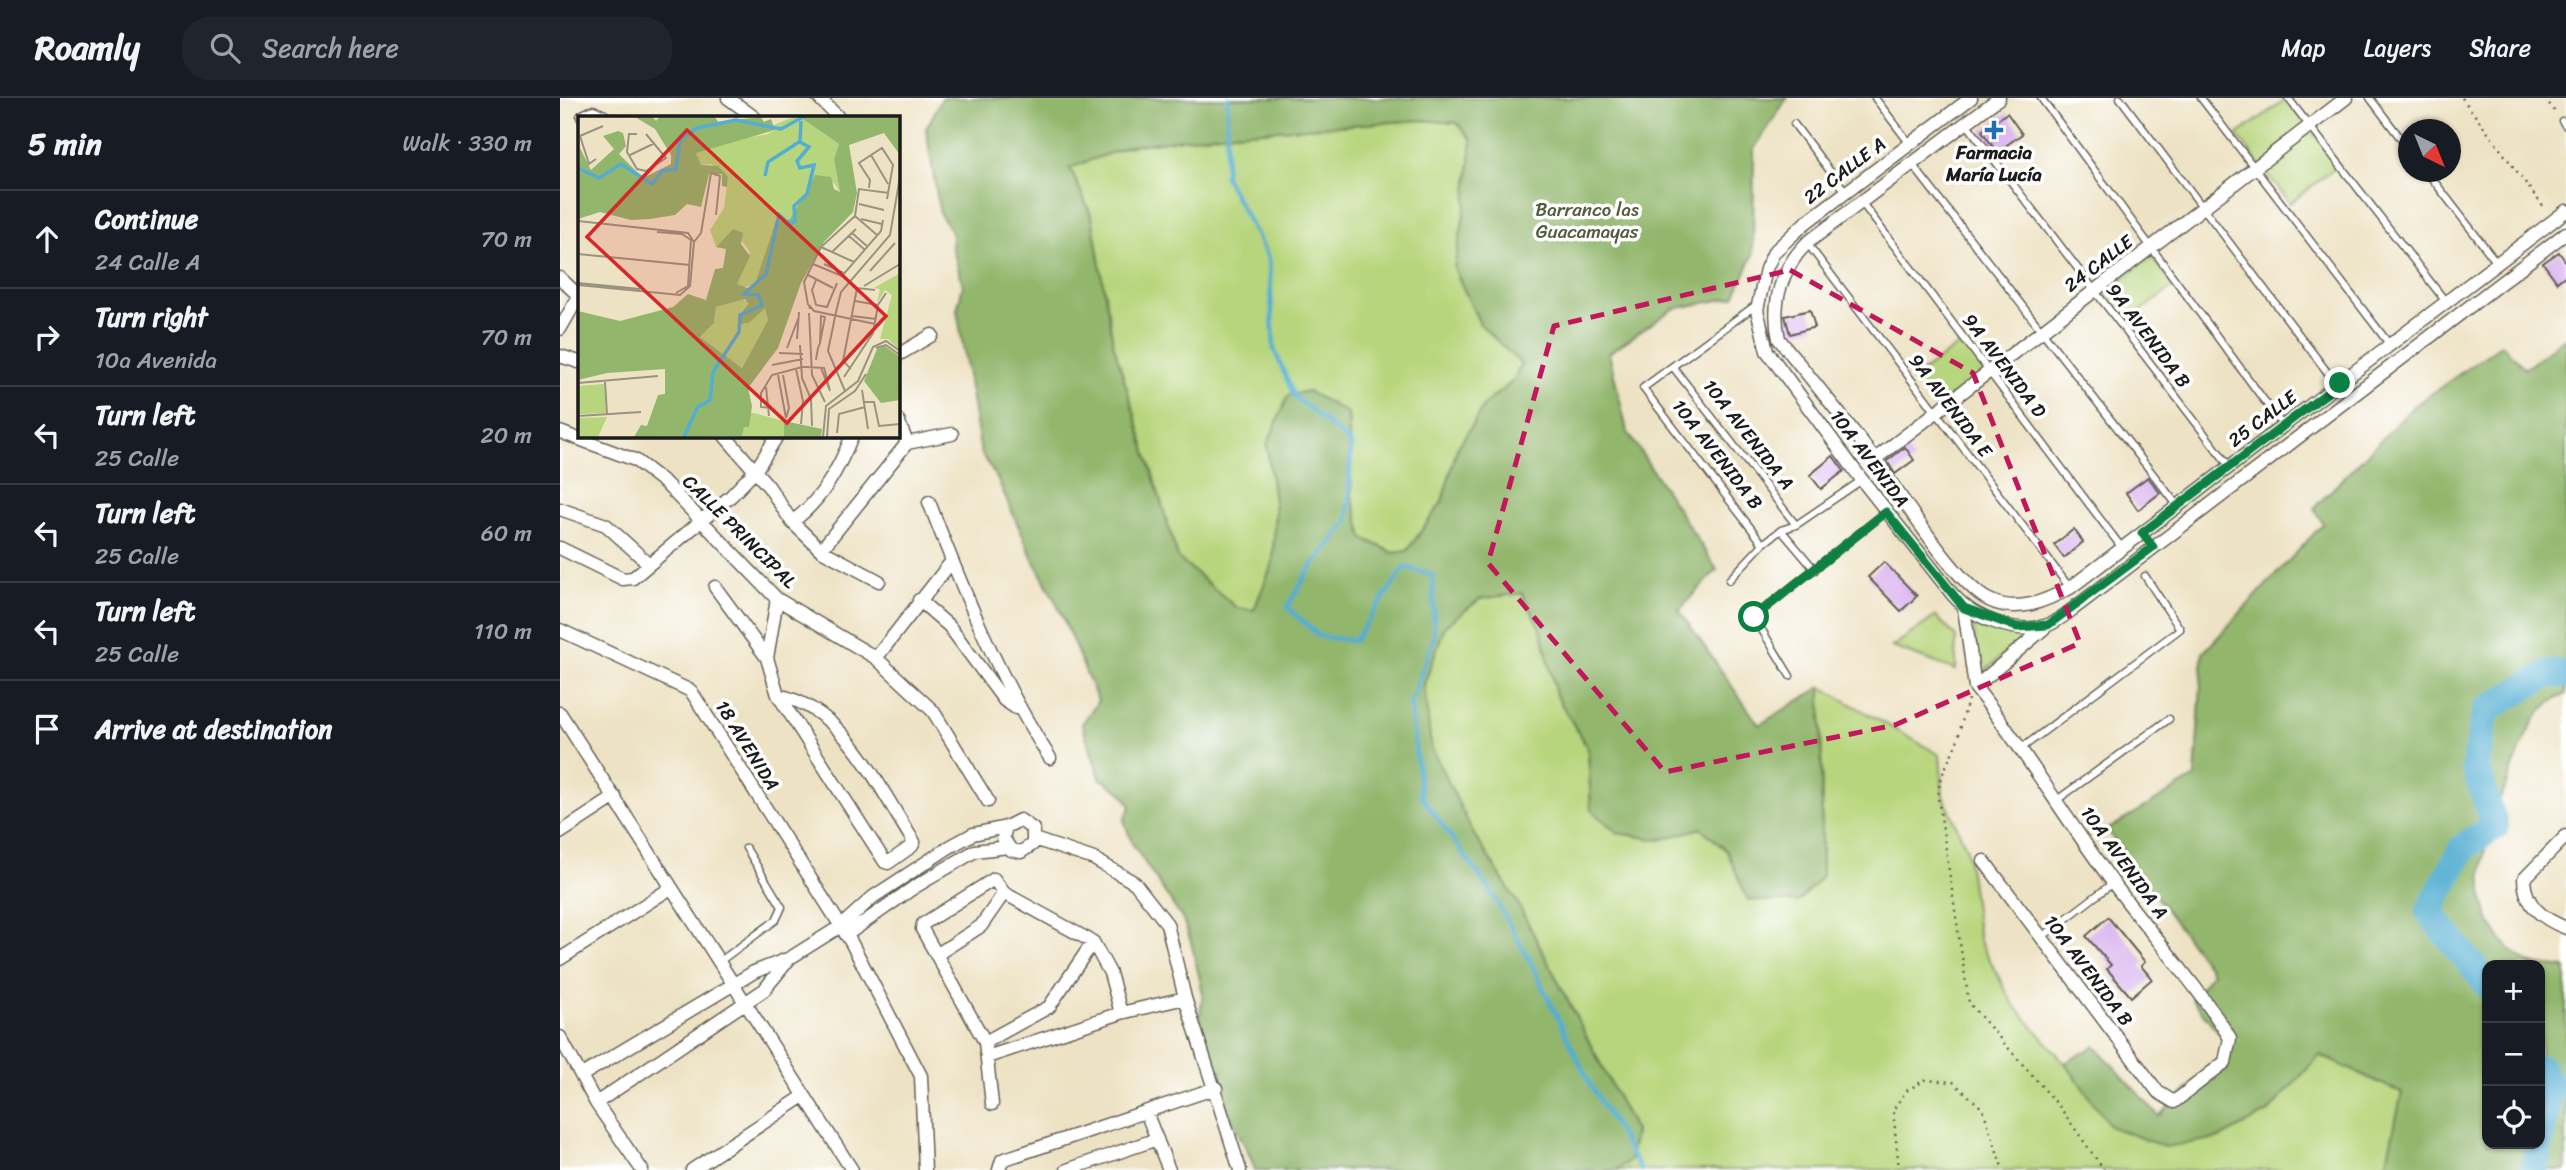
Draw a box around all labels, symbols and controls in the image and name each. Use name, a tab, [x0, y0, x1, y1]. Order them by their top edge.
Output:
search box	[182, 17, 672, 80]
text: Roamly	[35, 19, 140, 77]
text: Search here	[262, 25, 399, 71]
text: Map	[2281, 27, 2326, 69]
text: Layers	[2364, 27, 2431, 69]
text: Share	[2469, 27, 2531, 69]
icon: search	[206, 29, 244, 67]
inset map	[578, 116, 900, 438]
text: 5 min	[28, 117, 102, 171]
north arrow	[2398, 119, 2461, 182]
marker: Farmacia María Lucía	[1986, 122, 2002, 138]
text: Walk · 330 m	[402, 123, 532, 164]
street label: 22 CALLE A	[1796, 128, 1893, 213]
place label: Farmacia María Lucía	[1945, 136, 2042, 191]
park label: Barranco las Guacamayas	[1535, 193, 1639, 248]
text: Continue	[95, 196, 198, 242]
text: 70 m	[481, 219, 532, 260]
icon: ahead	[28, 220, 66, 258]
street label: 24 CALLE	[2056, 225, 2141, 301]
text: 24 Calle A	[95, 242, 201, 283]
street label: 9A AVENIDA B	[2098, 276, 2199, 395]
text: Turn right	[95, 294, 208, 340]
street label: 9A AVENIDA D	[1954, 306, 2056, 425]
text: 70 m	[481, 317, 532, 358]
icon: right	[28, 318, 66, 356]
text: 10a Avenida	[95, 340, 217, 381]
street label: 9A AVENIDA E	[1900, 346, 2002, 466]
route end	[2324, 367, 2355, 398]
street label: 10A AVENIDA A	[1694, 371, 1803, 497]
street label: 25 CALLE	[2220, 380, 2305, 456]
text: Turn left	[95, 392, 195, 438]
street label: 10A AVENIDA B	[1664, 392, 1772, 517]
street label: 10A AVENIDA	[1821, 402, 1918, 515]
text: 20 m	[481, 415, 532, 456]
icon: left	[28, 416, 66, 454]
text: 25 Calle	[95, 438, 179, 479]
street label: CALLE PRINCIPAL	[674, 466, 805, 597]
text: Turn left	[95, 490, 195, 536]
text: 60 m	[481, 513, 532, 554]
icon: left	[28, 514, 66, 552]
text: 25 Calle	[95, 536, 179, 577]
text: Turn left	[95, 588, 195, 634]
route start	[1738, 601, 1769, 632]
text: 110 m	[474, 611, 532, 652]
icon: left	[28, 612, 66, 650]
text: 25 Calle	[95, 634, 179, 675]
street label: 18 AVENIDA	[707, 693, 789, 797]
text: Arrive at destination	[95, 706, 332, 752]
icon: arrive	[28, 710, 66, 748]
street label: 10A AVENIDA A	[2072, 799, 2177, 926]
street label: 10A AVENIDA B	[2035, 907, 2142, 1033]
map controls	[2482, 960, 2545, 1149]
button: +	[2482, 960, 2545, 1023]
button: −	[2482, 1023, 2545, 1086]
button: locate	[2482, 1086, 2545, 1149]

